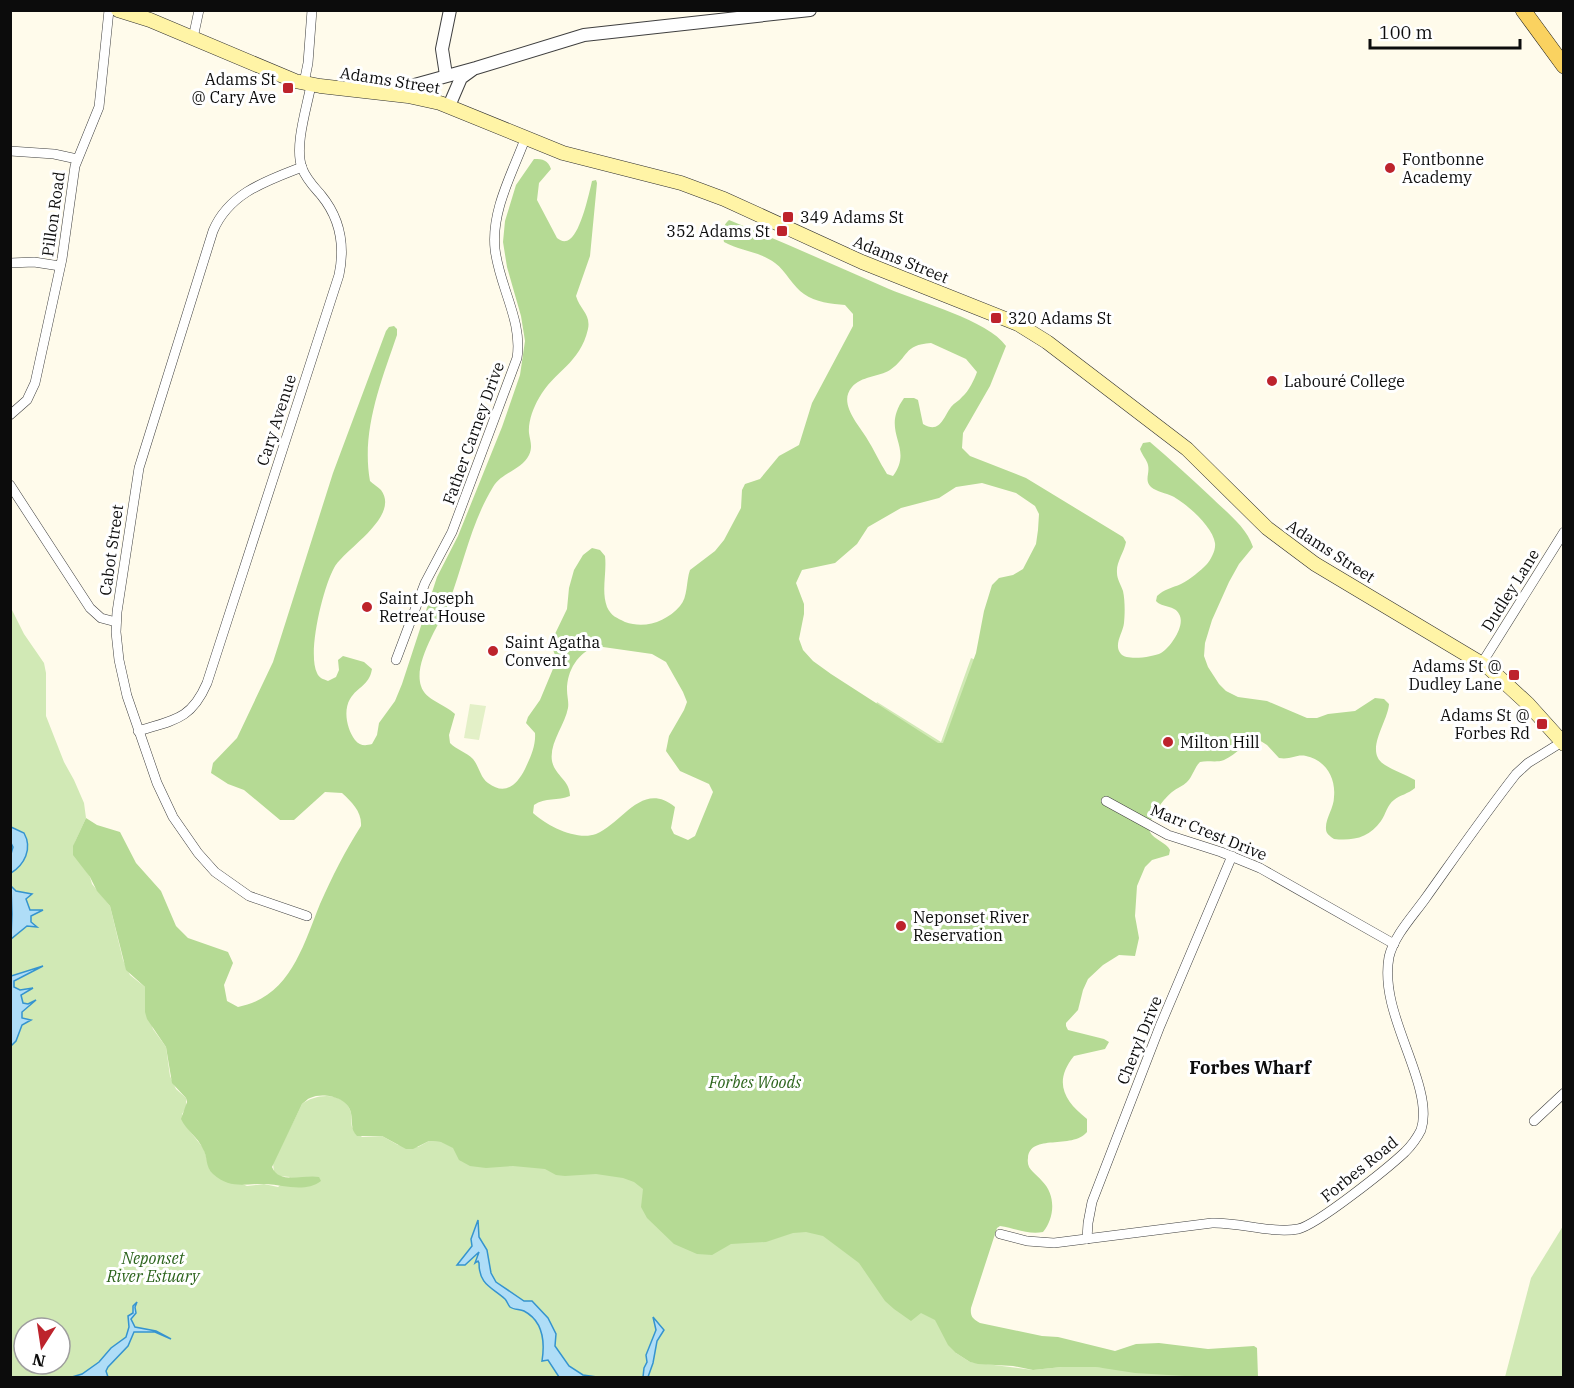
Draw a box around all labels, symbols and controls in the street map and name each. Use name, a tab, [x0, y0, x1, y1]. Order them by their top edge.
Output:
scale bar	[1370, 12, 1520, 50]
text: 100 m	[1379, 21, 1433, 44]
street label: Adams Street	[339, 62, 442, 98]
place label: Adams St @ Cary Ave	[191, 69, 276, 107]
marker: Adams St @ Cary Ave	[281, 81, 295, 95]
place label: Fontbonne Academy	[1402, 149, 1484, 187]
marker: Fontbonne Academy	[1383, 161, 1397, 175]
street label: Pillon Road	[37, 170, 69, 258]
place label: 349 Adams St	[800, 207, 904, 227]
marker: 349 Adams St	[781, 210, 795, 224]
place label: 352 Adams St	[666, 221, 770, 241]
marker: 352 Adams St	[775, 224, 789, 238]
street label: Adams Street	[850, 231, 952, 287]
place label: 320 Adams St	[1008, 308, 1112, 328]
marker: 320 Adams St	[989, 311, 1003, 325]
street label: Father Carney Drive	[438, 359, 508, 507]
place label: Labouré College	[1284, 371, 1405, 391]
street label: Cary Avenue	[252, 372, 300, 468]
marker: Labouré College	[1265, 374, 1279, 388]
street label: Cabot Street	[95, 503, 127, 597]
street label: Adams Street	[1283, 515, 1379, 587]
street label: Dudley Lane	[1477, 545, 1543, 635]
place label: Saint Joseph Retreat House	[379, 588, 485, 626]
marker: Saint Joseph Retreat House	[360, 600, 374, 614]
place label: Saint Agatha Convent	[505, 632, 601, 670]
marker: Saint Agatha Convent	[486, 644, 500, 658]
place label: Adams St @ Dudley Lane	[1408, 656, 1502, 694]
marker: Adams St @ Dudley Lane	[1507, 668, 1521, 682]
place label: Adams St @ Forbes Rd	[1440, 705, 1530, 743]
marker: Adams St @ Forbes Rd	[1535, 717, 1549, 731]
place label: Milton Hill	[1180, 732, 1260, 752]
marker: Milton Hill	[1161, 735, 1175, 749]
street label: Marr Crest Drive	[1148, 800, 1270, 864]
place label: Neponset River Reservation	[913, 907, 1029, 945]
marker: Neponset River Reservation	[894, 919, 908, 933]
street label: Cheryl Drive	[1112, 993, 1166, 1087]
district label: Forbes Wharf	[1189, 1056, 1313, 1079]
park label: Forbes Woods	[708, 1072, 801, 1092]
street label: Forbes Road	[1316, 1132, 1402, 1206]
park label: Neponset River Estuary	[106, 1248, 201, 1286]
north arrow	[12, 1316, 72, 1376]
text: N	[31, 1350, 47, 1372]

